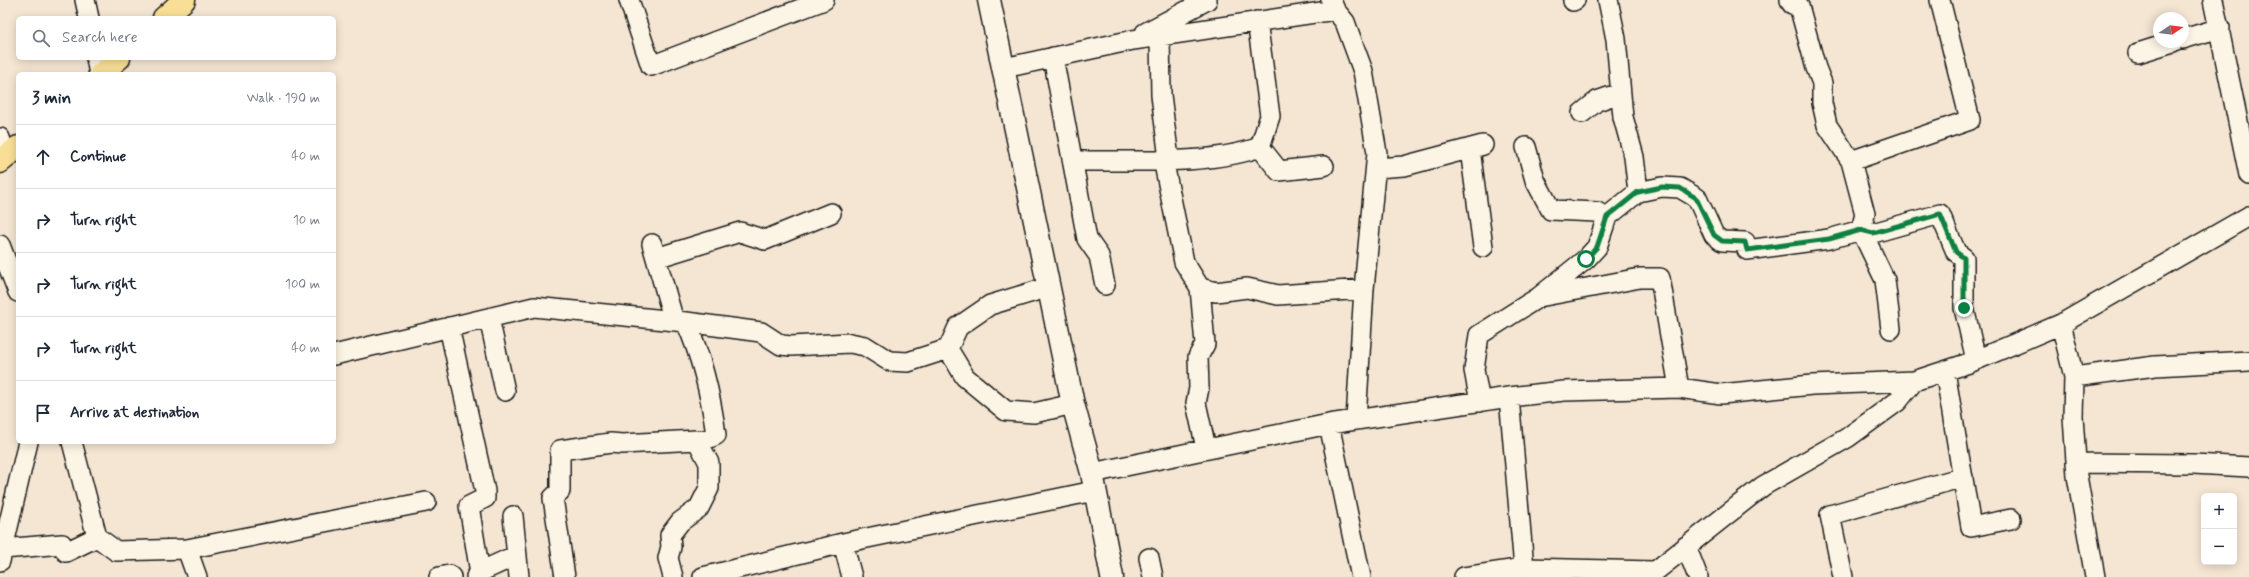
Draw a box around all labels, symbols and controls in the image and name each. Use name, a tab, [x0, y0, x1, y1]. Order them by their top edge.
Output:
north arrow	[2153, 12, 2189, 48]
search box	[16, 16, 336, 60]
icon: search	[30, 27, 52, 49]
text: Search here	[62, 28, 138, 48]
text: 3 min	[32, 87, 71, 109]
text: Walk · 190 m	[247, 90, 320, 107]
icon: ahead	[32, 146, 54, 168]
text: Continue	[70, 147, 126, 167]
text: 40 m	[291, 148, 320, 165]
icon: right	[32, 210, 54, 232]
text: Turn right	[70, 211, 137, 231]
text: 10 m	[293, 212, 320, 229]
route start	[1577, 250, 1595, 268]
icon: right	[32, 274, 54, 296]
text: Turn right	[70, 275, 137, 295]
text: 100 m	[285, 276, 320, 293]
route end	[1955, 299, 1973, 317]
icon: right	[32, 338, 54, 360]
text: Turn right	[70, 339, 137, 359]
text: 40 m	[291, 340, 320, 357]
icon: arrive	[32, 402, 54, 424]
text: Arrive at destination	[70, 403, 199, 423]
map controls	[2201, 493, 2237, 565]
button: +	[2201, 493, 2237, 529]
button: −	[2201, 529, 2237, 565]

